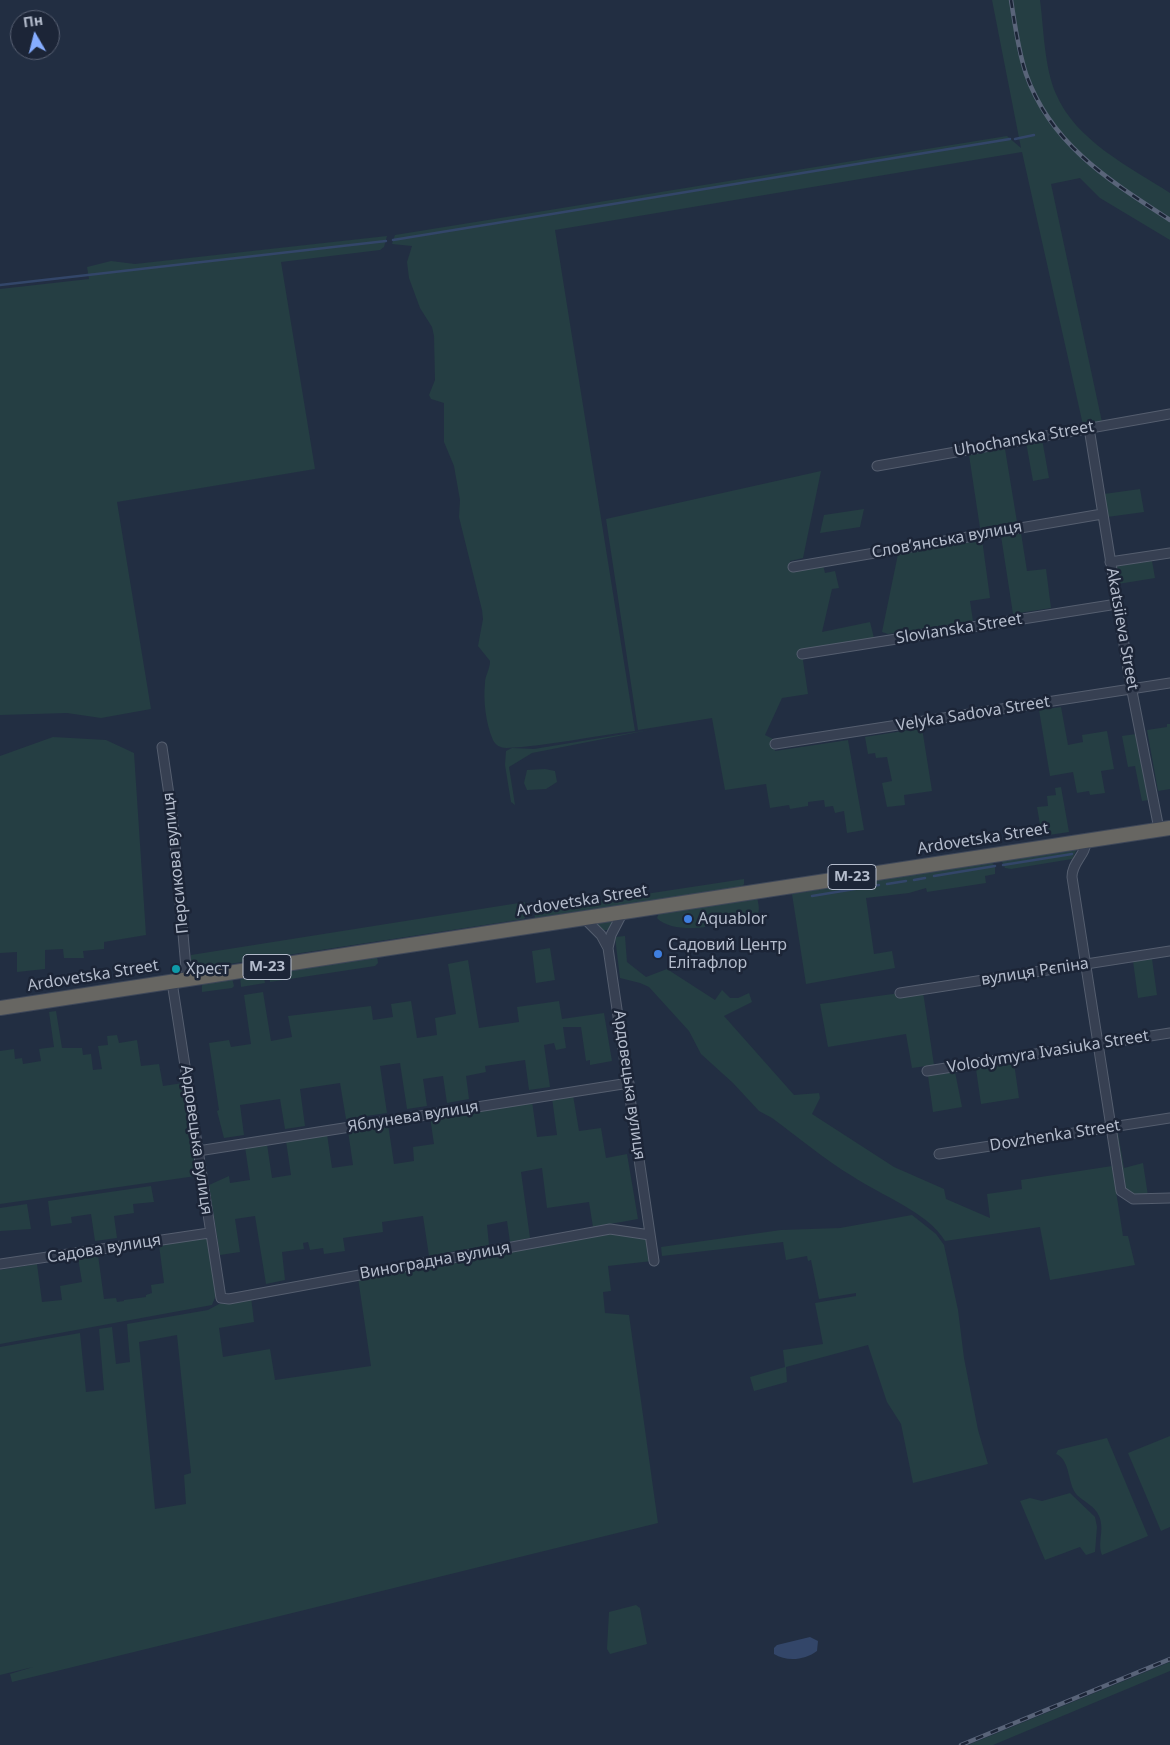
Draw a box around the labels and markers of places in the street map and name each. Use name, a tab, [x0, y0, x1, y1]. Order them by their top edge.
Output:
place label: Aquablor	[698, 909, 767, 929]
marker: Aquablor	[682, 913, 694, 925]
place label: Садовий Центр Елітафлор	[668, 935, 787, 973]
marker: Садовий Центр Елітафлор	[652, 948, 664, 960]
place label: Хрест	[186, 959, 229, 979]
marker: Хрест	[170, 963, 182, 975]

